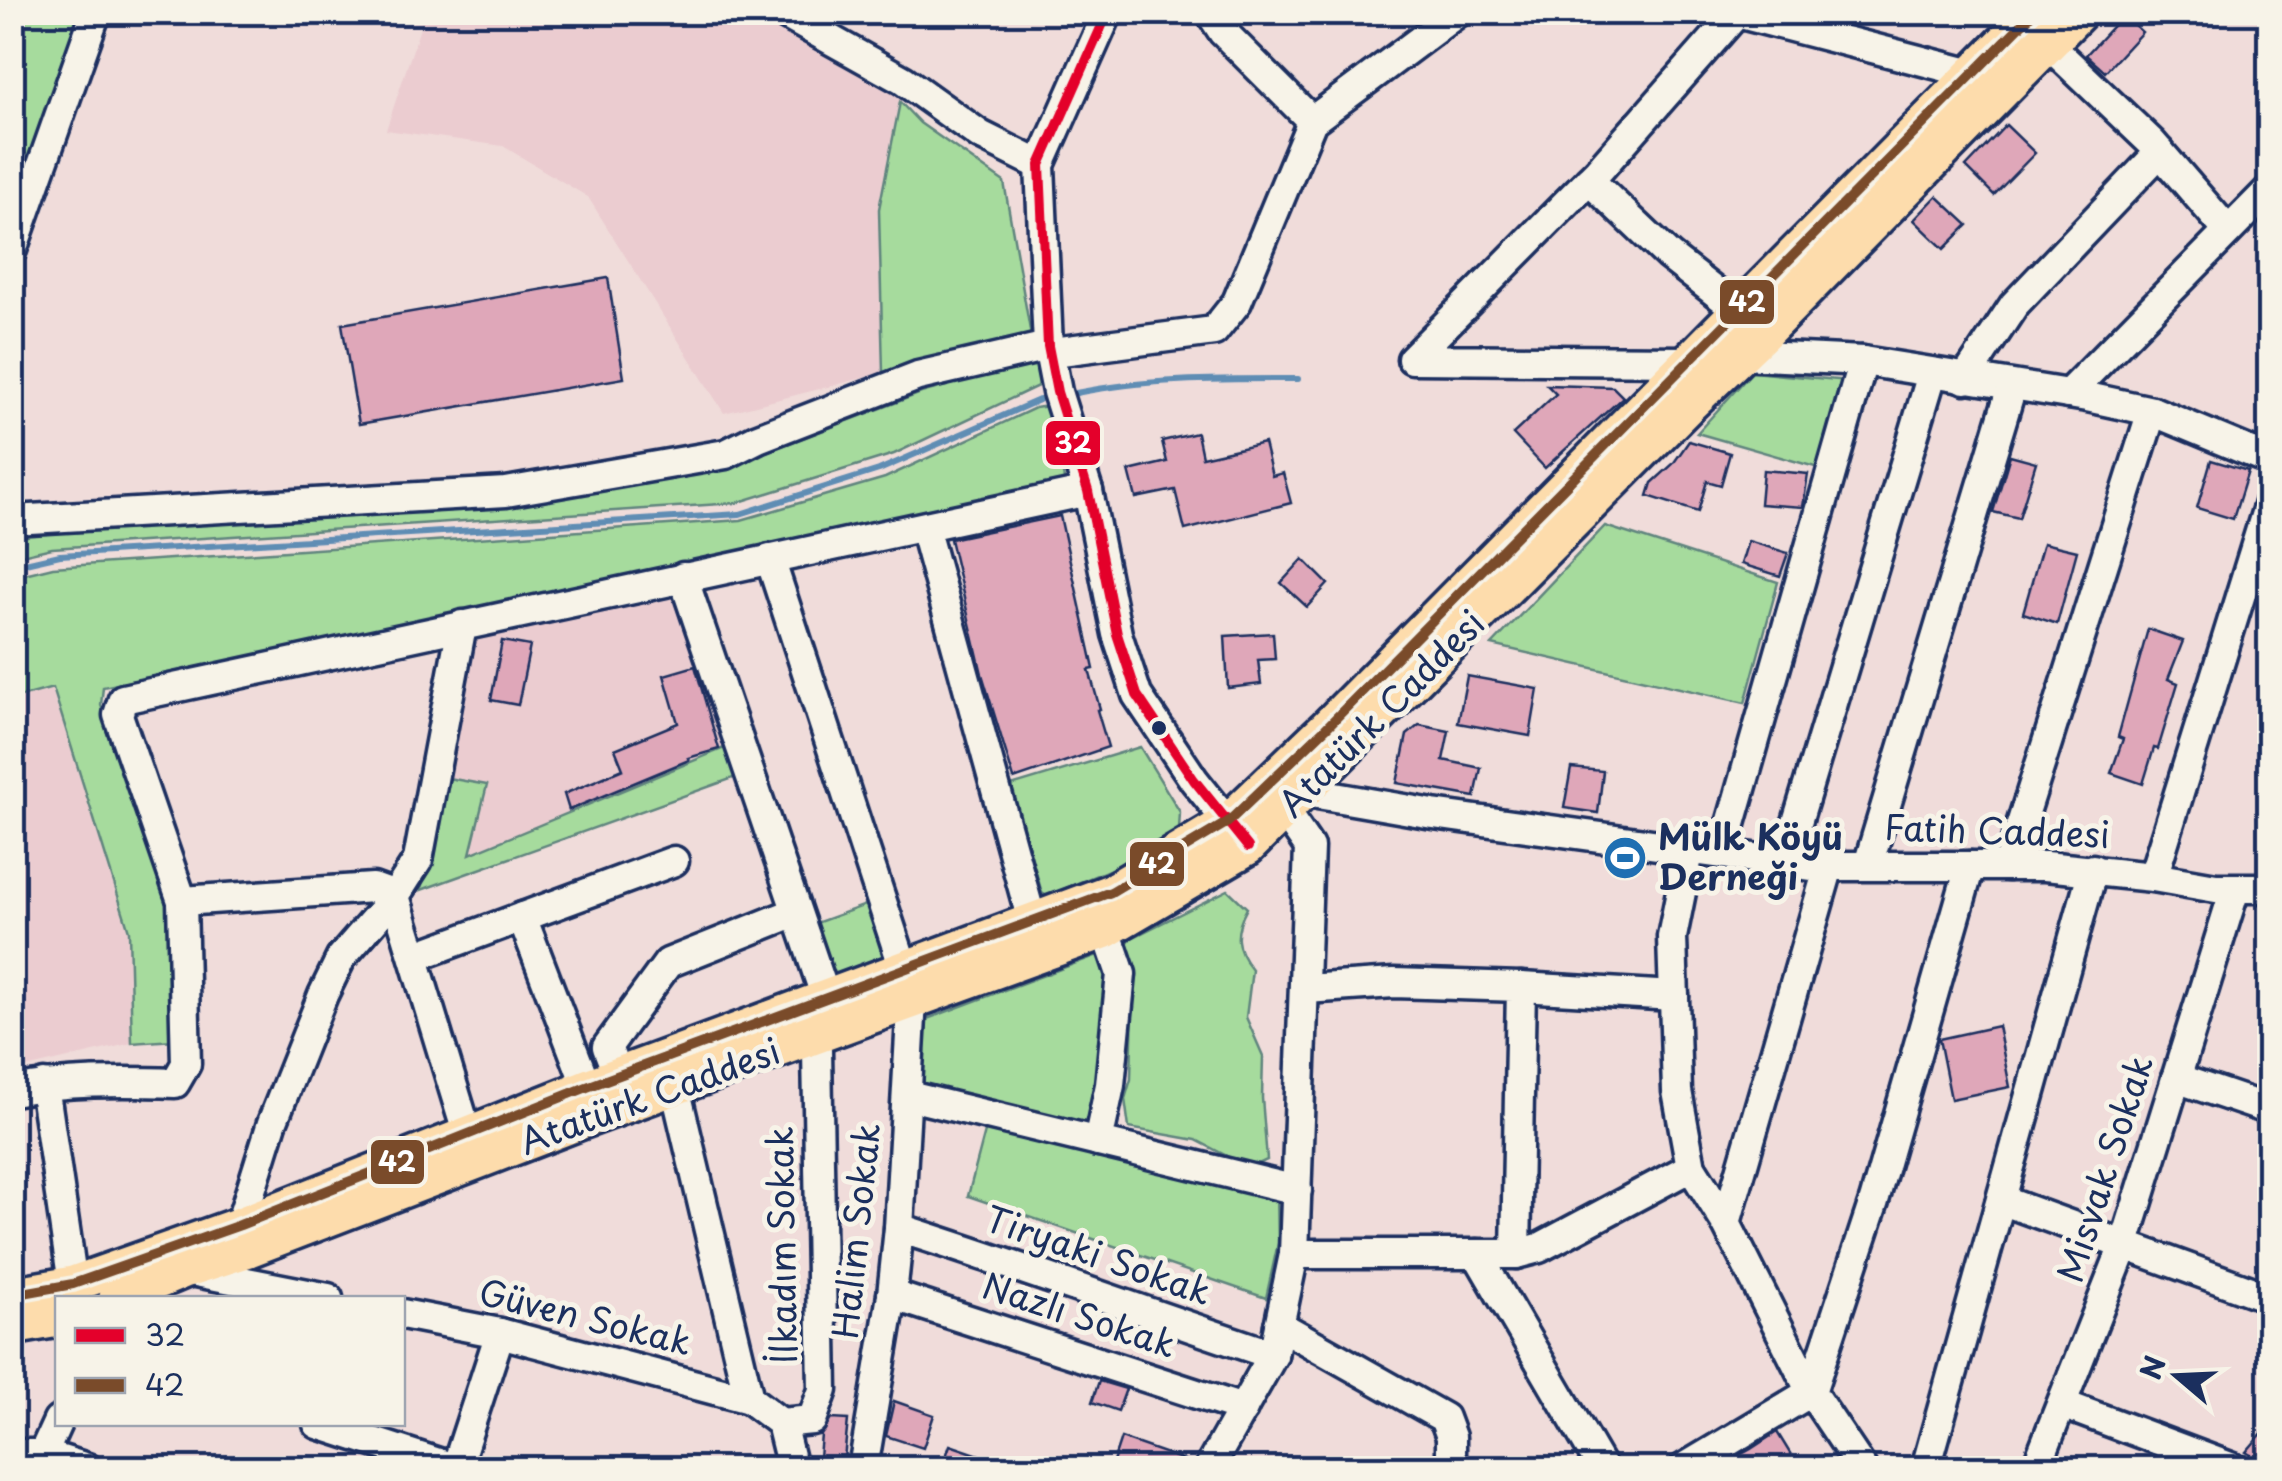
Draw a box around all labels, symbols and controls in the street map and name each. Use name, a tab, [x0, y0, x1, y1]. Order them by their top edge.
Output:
line badge: 42	[1718, 278, 1776, 326]
text: 42	[1728, 279, 1766, 322]
line badge: 32	[1044, 419, 1102, 467]
text: 32	[1054, 420, 1092, 463]
street label: Atatürk Caddesi	[1265, 597, 1496, 828]
unlabelled marker	[1149, 718, 1169, 738]
street label: Fatih Caddesi	[1883, 799, 2111, 860]
place label: Mülk Köyü Derneği	[1658, 809, 1843, 902]
sports icon: Mülk Köyü Derneği	[1602, 835, 1648, 881]
line badge: 42	[1128, 840, 1186, 888]
text: 42	[1138, 841, 1176, 884]
street label: Atatürk Caddesi	[512, 1023, 787, 1166]
street label: Misvak Sokak	[2042, 1048, 2165, 1288]
street label: Halim Sokak	[817, 1120, 892, 1341]
street label: İlkadım Sokak	[752, 1126, 809, 1364]
line badge: 42	[369, 1138, 426, 1186]
text: 42	[378, 1139, 416, 1182]
street label: Tiryaki Sokak	[979, 1190, 1219, 1317]
street label: Nazlı Sokak	[976, 1257, 1183, 1370]
street label: Güven Sokak	[474, 1264, 697, 1368]
legend	[55, 1296, 405, 1426]
text: 32	[145, 1311, 185, 1356]
north arrow	[2127, 1326, 2227, 1426]
text: N	[2128, 1350, 2176, 1385]
text: 42	[145, 1361, 185, 1406]

